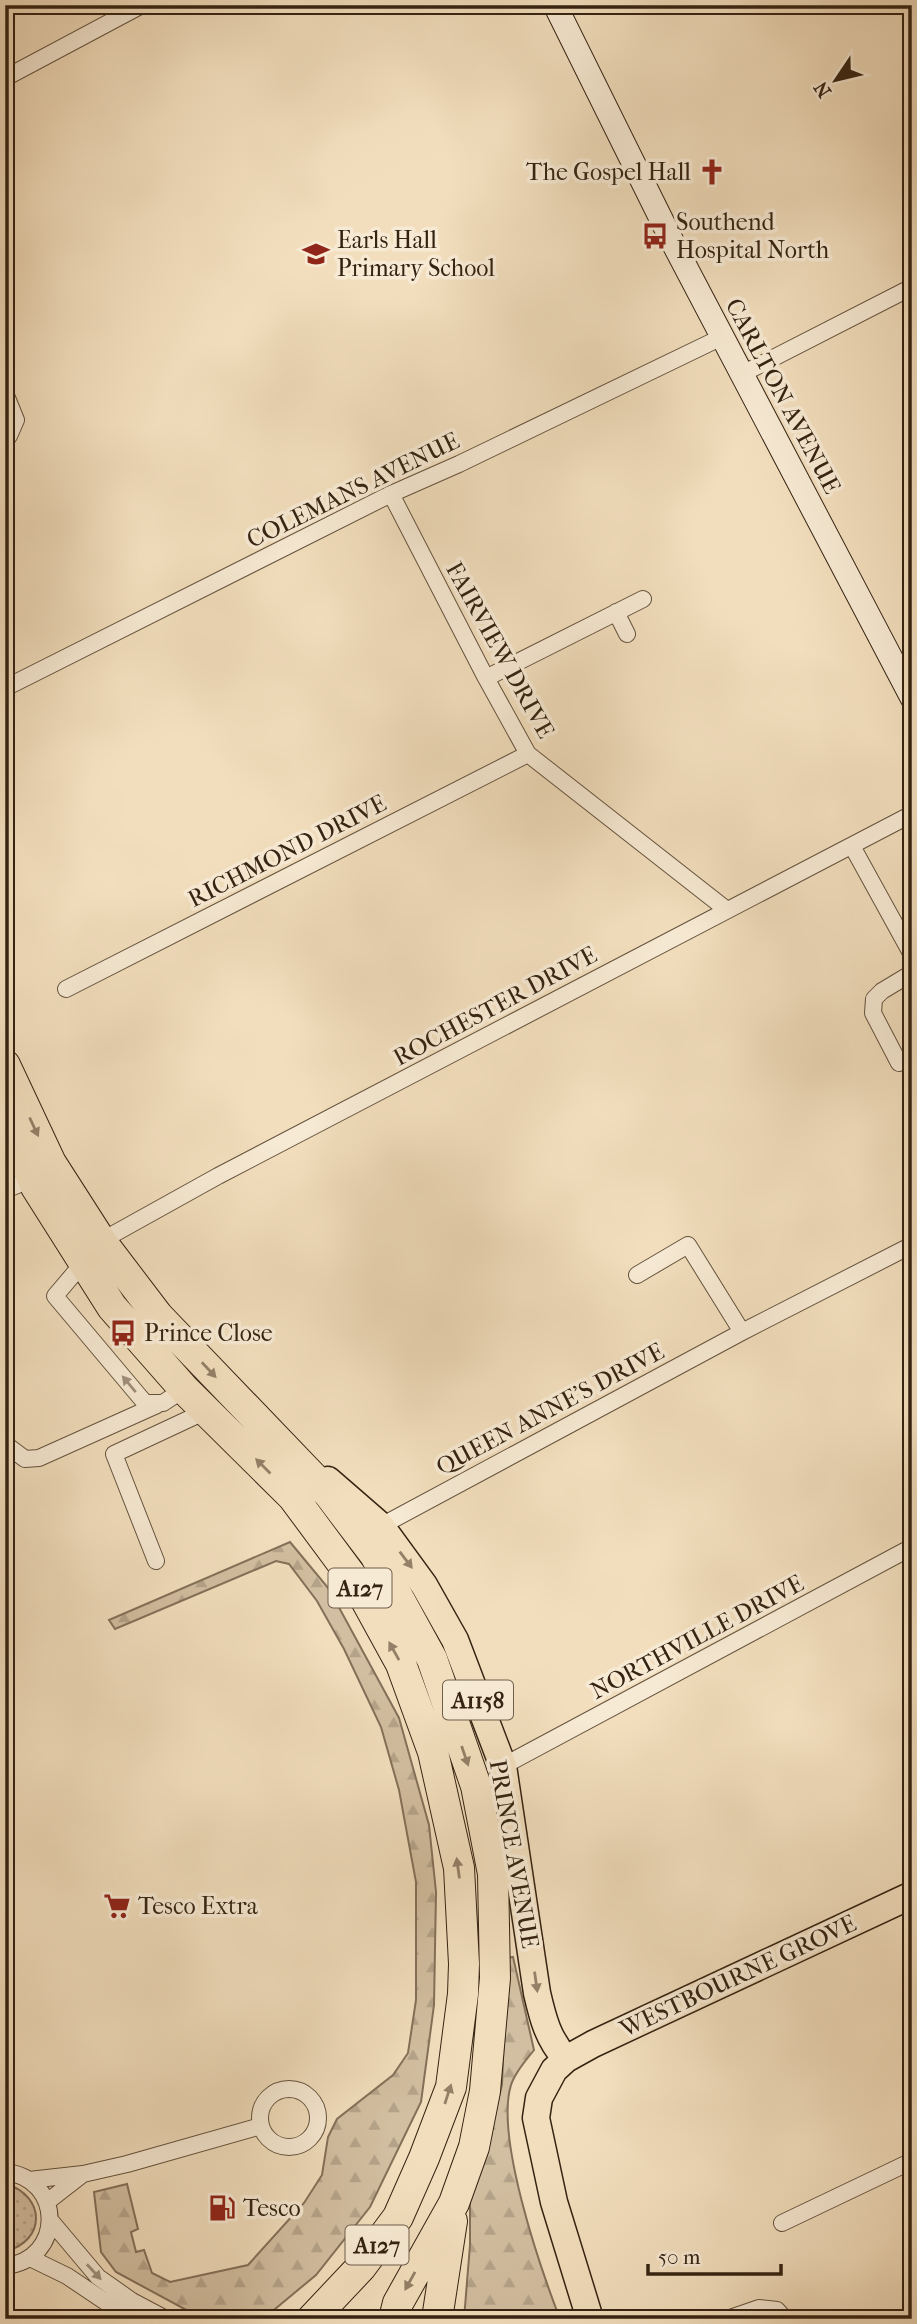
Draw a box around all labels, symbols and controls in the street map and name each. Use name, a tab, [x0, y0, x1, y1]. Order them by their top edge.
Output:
north arrow	[802, 46, 872, 116]
text: N	[809, 76, 836, 101]
church icon: The Gospel Hall	[697, 157, 727, 187]
place label: The Gospel Hall	[526, 158, 691, 186]
place label: Southend Hospital North	[676, 208, 830, 264]
bus stop icon: Southend Hospital North	[640, 221, 670, 251]
place label: Earls Hall Primary School	[337, 226, 495, 282]
school or university icon: Earls Hall Primary School	[301, 239, 331, 269]
street label: CARLTON AVENUE	[720, 294, 846, 498]
street label: COLEMANS AVENUE	[242, 426, 464, 554]
street label: FAIRVIEW DRIVE	[440, 557, 560, 743]
street label: RICHMOND DRIVE	[183, 789, 391, 913]
street label: ROCHESTER DRIVE	[388, 940, 602, 1072]
one-way arrow	[28, 1117, 40, 1137]
bus stop icon: Prince Close	[108, 1318, 138, 1348]
place label: Prince Close	[144, 1319, 273, 1347]
street label: QUEEN ANNE'S DRIVE	[431, 1337, 669, 1481]
one-way arrow	[200, 1361, 216, 1378]
one-way arrow	[122, 1376, 137, 1393]
one-way arrow	[254, 1458, 271, 1475]
one-way arrow	[398, 1551, 412, 1569]
road number: A127	[328, 1568, 392, 1608]
street label: NORTHVILLE DRIVE	[586, 1569, 808, 1705]
one-way arrow	[388, 1641, 400, 1661]
road number: A1158	[443, 1680, 513, 1720]
one-way arrow	[461, 1746, 471, 1767]
street label: PRINCE AVENUE	[484, 1758, 544, 1950]
one-way arrow	[453, 1857, 464, 1879]
supermarket icon: Tesco Extra	[102, 1891, 132, 1921]
place label: Tesco Extra	[138, 1892, 259, 1920]
street label: WESTBOURNE GROVE	[614, 1909, 861, 2044]
one-way arrow	[530, 1972, 541, 1994]
one-way arrow	[443, 2083, 454, 2104]
fuel station icon: Tesco	[207, 2193, 237, 2223]
place label: Tesco	[243, 2194, 301, 2222]
road number: A127	[346, 2226, 408, 2264]
scale bar	[648, 2233, 780, 2277]
text: 50 m	[658, 2245, 701, 2269]
one-way arrow	[86, 2263, 102, 2280]
one-way arrow	[404, 2272, 416, 2291]

